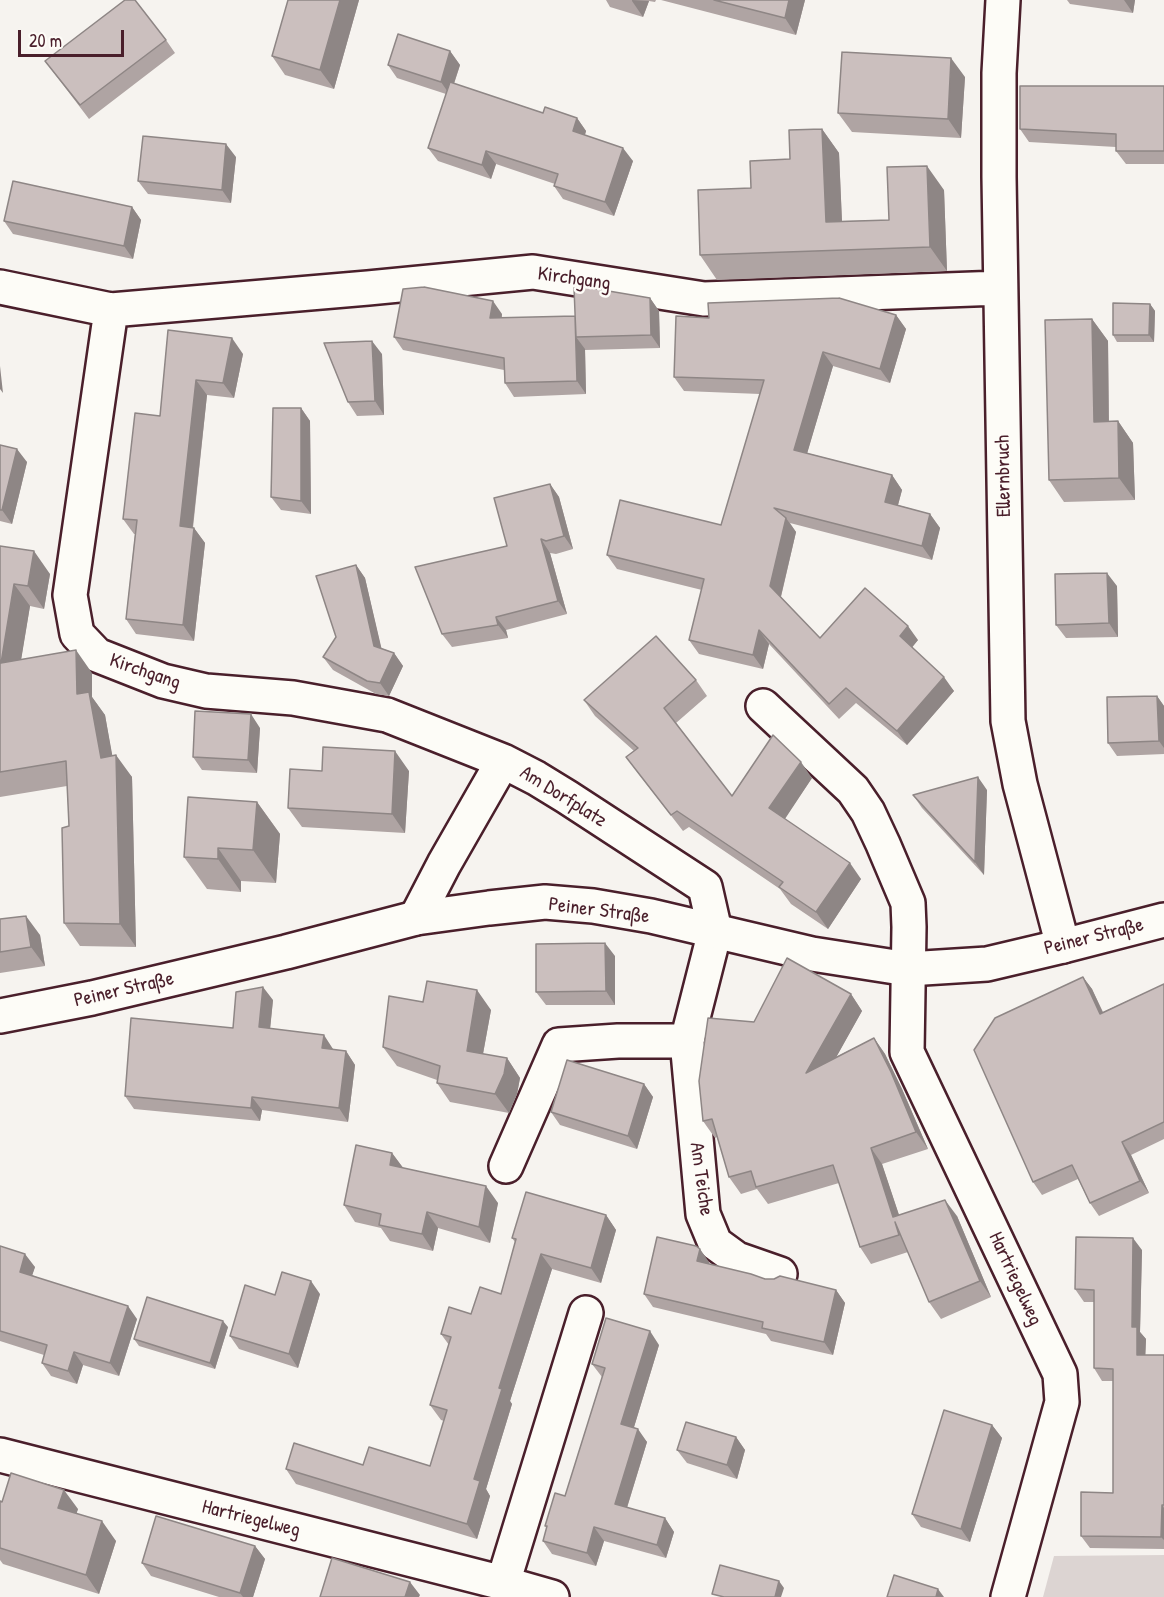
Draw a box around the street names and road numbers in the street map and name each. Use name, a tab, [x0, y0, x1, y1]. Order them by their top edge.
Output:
street label: Kirchgang	[536, 262, 612, 296]
street label: Ellernbruch	[991, 435, 1017, 517]
street label: Kirchgang	[106, 649, 184, 695]
street label: Am Dorfplatz	[515, 761, 611, 833]
street label: Peiner Straße	[547, 893, 651, 929]
street label: Peiner Straße	[1042, 913, 1146, 961]
street label: Peiner Straße	[72, 967, 176, 1013]
street label: Am Teiche	[684, 1141, 718, 1217]
street label: Hartriegelweg	[983, 1229, 1047, 1329]
street label: Hartriegelweg	[199, 1495, 303, 1543]

